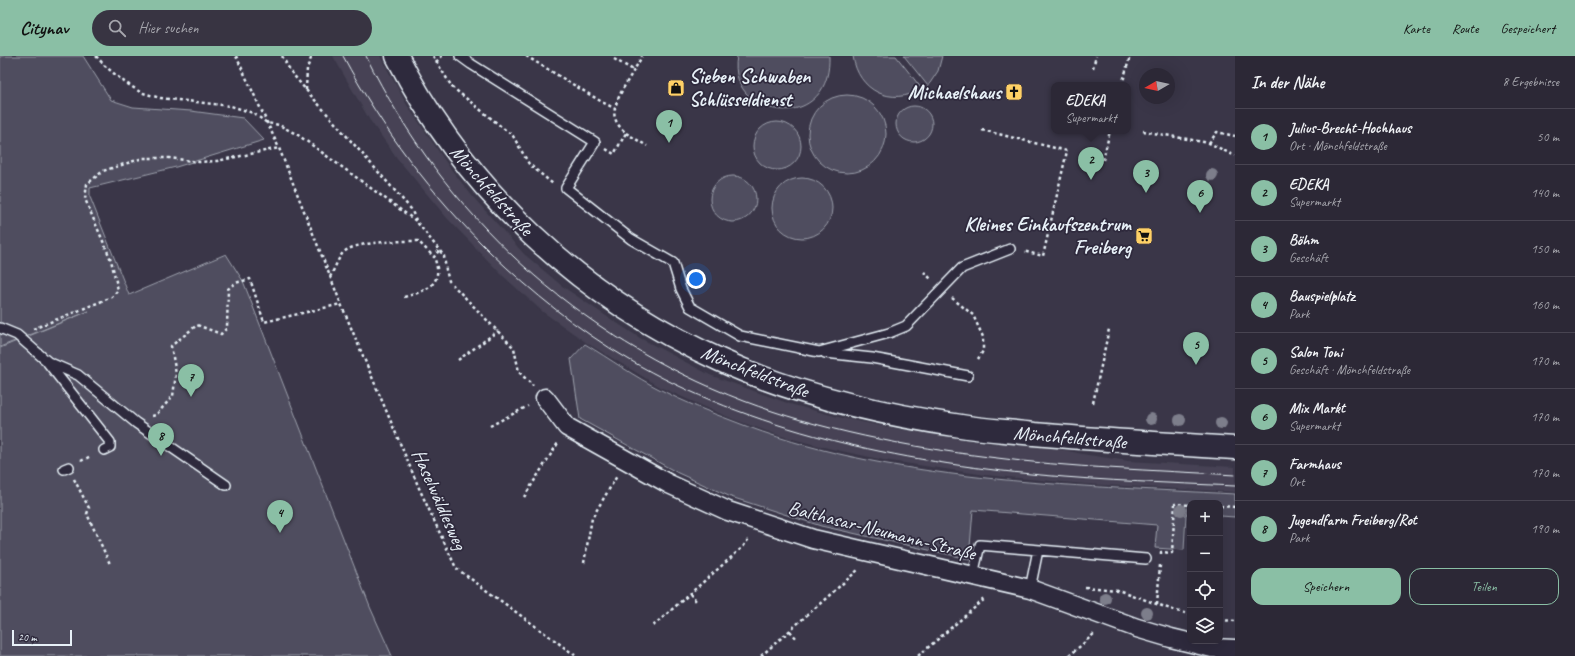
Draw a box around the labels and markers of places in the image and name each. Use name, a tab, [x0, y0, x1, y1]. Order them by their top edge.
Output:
place label: Sieben Schwaben Schlüsseldienst	[689, 64, 811, 112]
shop icon: Sieben Schwaben Schlüsseldienst	[666, 78, 686, 98]
place label: Michaelshaus	[908, 80, 1003, 105]
church icon: Michaelshaus	[1004, 82, 1024, 102]
pin: 1	[656, 110, 682, 143]
pin: 2	[1078, 147, 1104, 180]
pin: 3	[1133, 160, 1159, 193]
pin: 6	[1187, 180, 1213, 213]
place label: Kleines Einkaufszentrum Freiberg	[964, 212, 1133, 260]
supermarket icon: Kleines Einkaufszentrum Freiberg	[1134, 226, 1154, 246]
pin: 5	[1183, 332, 1209, 365]
pin: 7	[178, 364, 204, 397]
pin: 8	[148, 423, 174, 456]
pin: 4	[267, 500, 293, 533]

